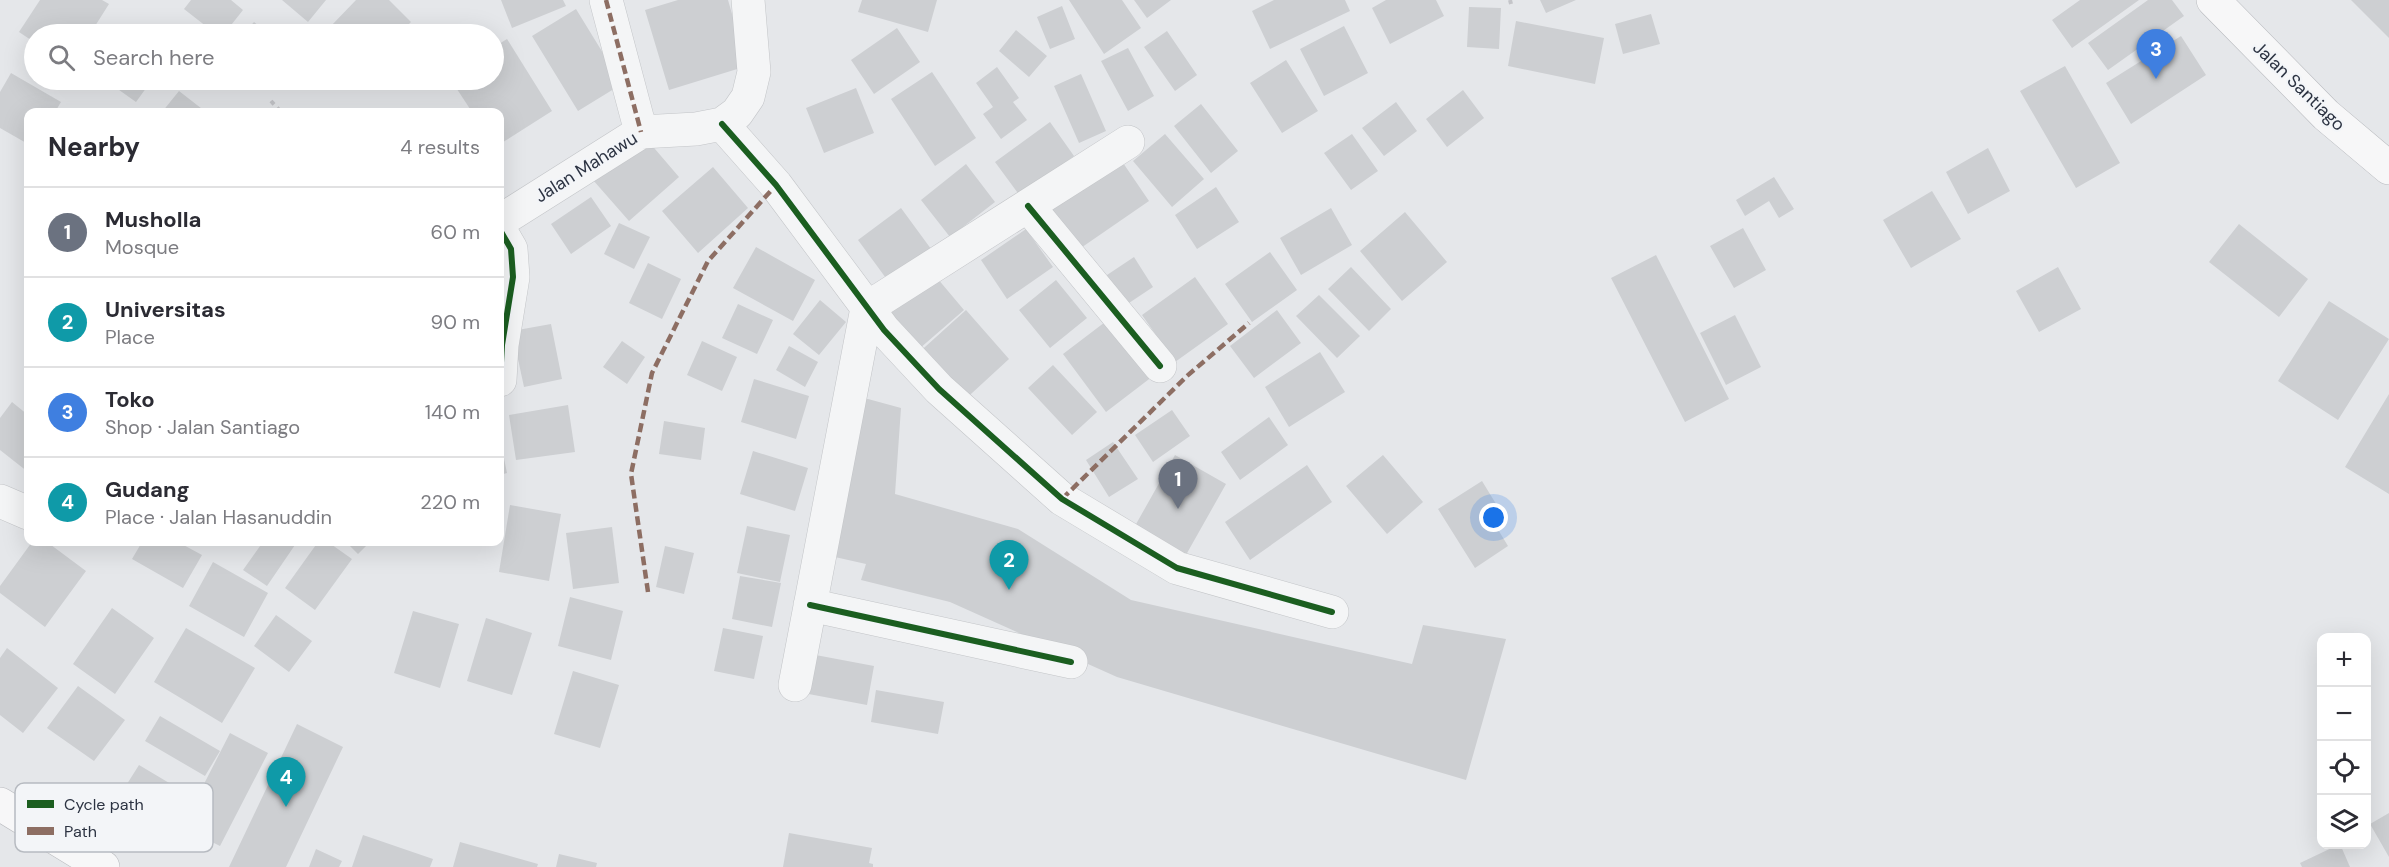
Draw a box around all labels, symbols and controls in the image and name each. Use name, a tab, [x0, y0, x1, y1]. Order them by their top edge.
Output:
search box	[24, 24, 504, 90]
pin: 3	[2136, 29, 2176, 79]
street label: Jalan Santiago	[2248, 36, 2350, 136]
icon: search	[45, 41, 78, 74]
text: Search here	[93, 43, 214, 72]
street label: Jalan Mahawu	[530, 126, 642, 208]
text: Nearby	[48, 130, 140, 164]
text: 4 results	[400, 134, 480, 160]
text: Musholla	[105, 205, 201, 234]
text: 1	[64, 219, 71, 245]
text: 60 m	[431, 219, 480, 245]
text: Mosque	[105, 234, 179, 260]
text: Universitas	[105, 295, 226, 324]
text: 2	[62, 309, 73, 335]
text: 90 m	[431, 309, 480, 335]
text: Place	[105, 324, 155, 350]
text: Toko	[105, 385, 155, 414]
text: 3	[61, 399, 74, 425]
text: 140 m	[425, 399, 480, 425]
text: Shop · Jalan Santiago	[105, 414, 300, 440]
pin: 1	[1158, 460, 1198, 509]
text: Gudang	[105, 475, 190, 504]
text: 4	[61, 489, 74, 515]
text: 220 m	[420, 489, 480, 515]
your location	[1479, 503, 1508, 532]
text: Place · Jalan Hasanuddin	[105, 504, 332, 530]
pin: 2	[990, 540, 1028, 590]
map controls	[2317, 633, 2371, 849]
button: +	[2317, 633, 2371, 687]
button: −	[2317, 687, 2371, 741]
button: locate	[2317, 741, 2371, 795]
pin: 4	[266, 758, 306, 807]
legend	[15, 783, 213, 852]
text: Cycle path	[64, 794, 144, 815]
button: layers	[2317, 795, 2371, 849]
text: Path	[64, 821, 97, 842]

